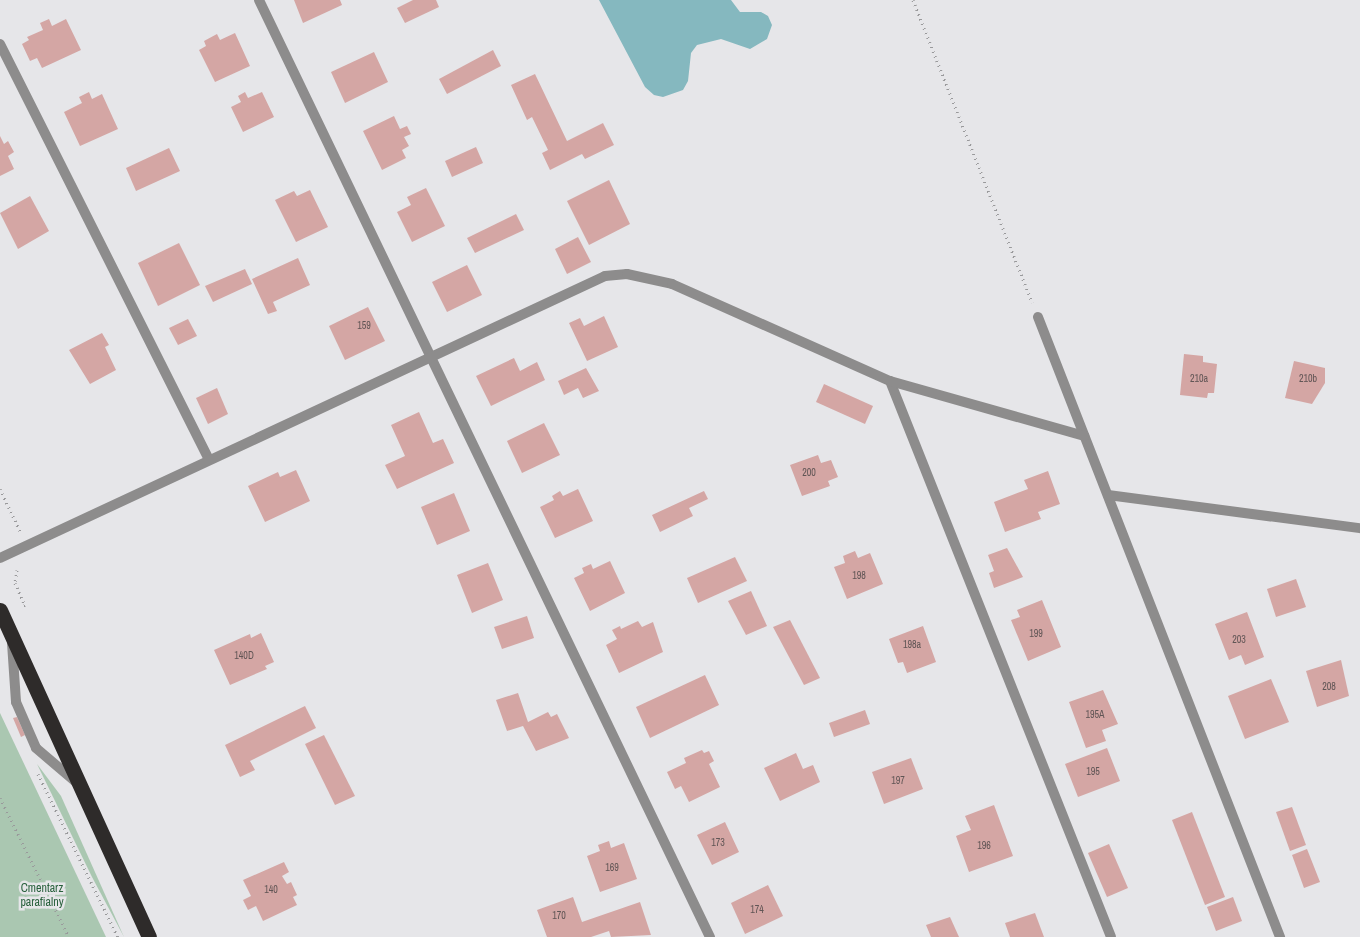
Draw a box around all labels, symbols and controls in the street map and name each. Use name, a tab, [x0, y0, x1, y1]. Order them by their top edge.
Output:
house number: 159	[357, 320, 371, 332]
house number: 210a	[1190, 373, 1208, 385]
house number: 210b	[1299, 373, 1317, 385]
house number: 200	[802, 467, 816, 479]
house number: 198	[852, 570, 866, 582]
house number: 199	[1029, 628, 1043, 640]
house number: 203	[1232, 634, 1246, 646]
house number: 198a	[903, 639, 921, 651]
house number: 140D	[234, 650, 254, 662]
house number: 208	[1322, 681, 1336, 693]
house number: 195A	[1085, 709, 1105, 721]
house number: 195	[1086, 766, 1100, 778]
house number: 197	[891, 775, 905, 787]
house number: 173	[711, 837, 725, 849]
house number: 196	[977, 840, 991, 852]
house number: 169	[605, 862, 619, 874]
park label: Cmentarz parafialny	[20, 882, 64, 910]
house number: 140	[264, 884, 278, 896]
house number: 174	[750, 904, 764, 916]
house number: 170	[552, 910, 566, 922]

